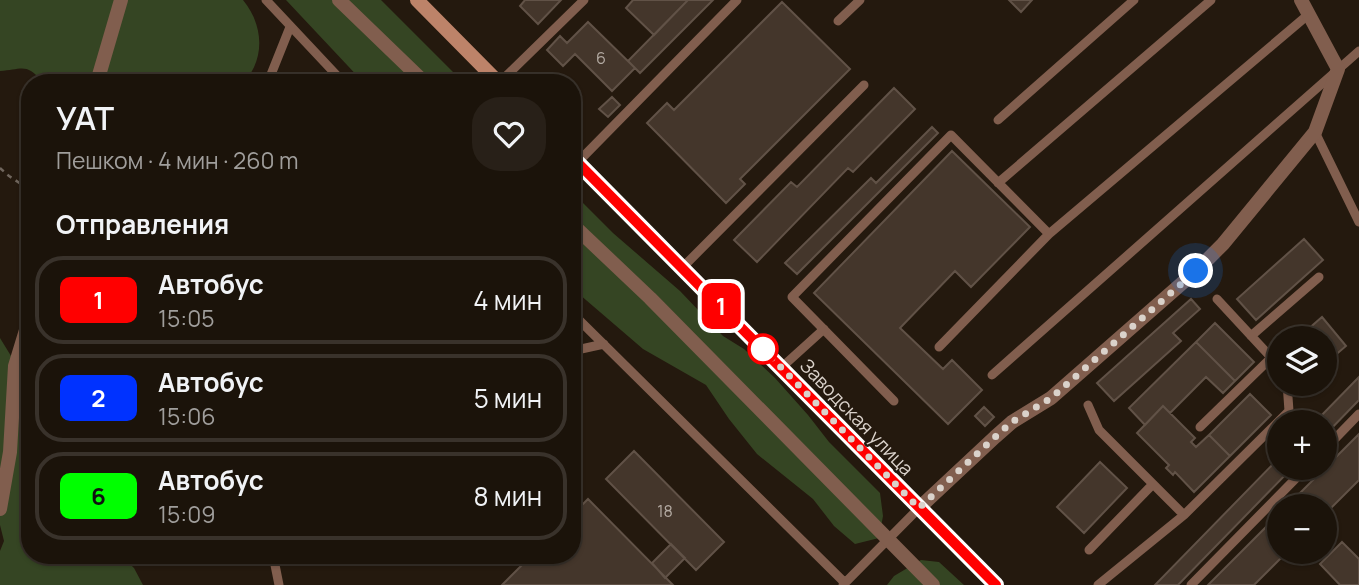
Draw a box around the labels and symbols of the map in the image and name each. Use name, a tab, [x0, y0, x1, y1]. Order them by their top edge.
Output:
house number: 6	[596, 47, 606, 69]
your location	[1178, 253, 1213, 288]
line badge: 1	[698, 283, 744, 329]
unlabelled marker	[748, 334, 778, 364]
street label: Заводская улица	[794, 353, 920, 481]
house number: 18	[657, 500, 673, 522]

